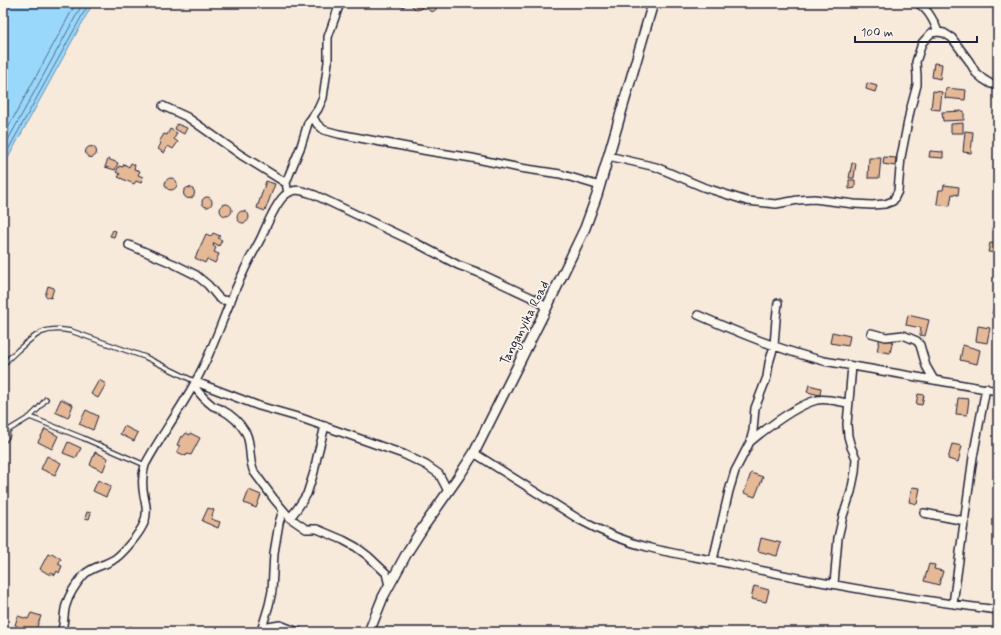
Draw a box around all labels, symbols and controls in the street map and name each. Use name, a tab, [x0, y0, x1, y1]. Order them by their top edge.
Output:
scale bar	[855, 18, 977, 44]
text: 100 m	[861, 25, 893, 41]
street label: Tanganyika Road	[496, 278, 554, 368]

